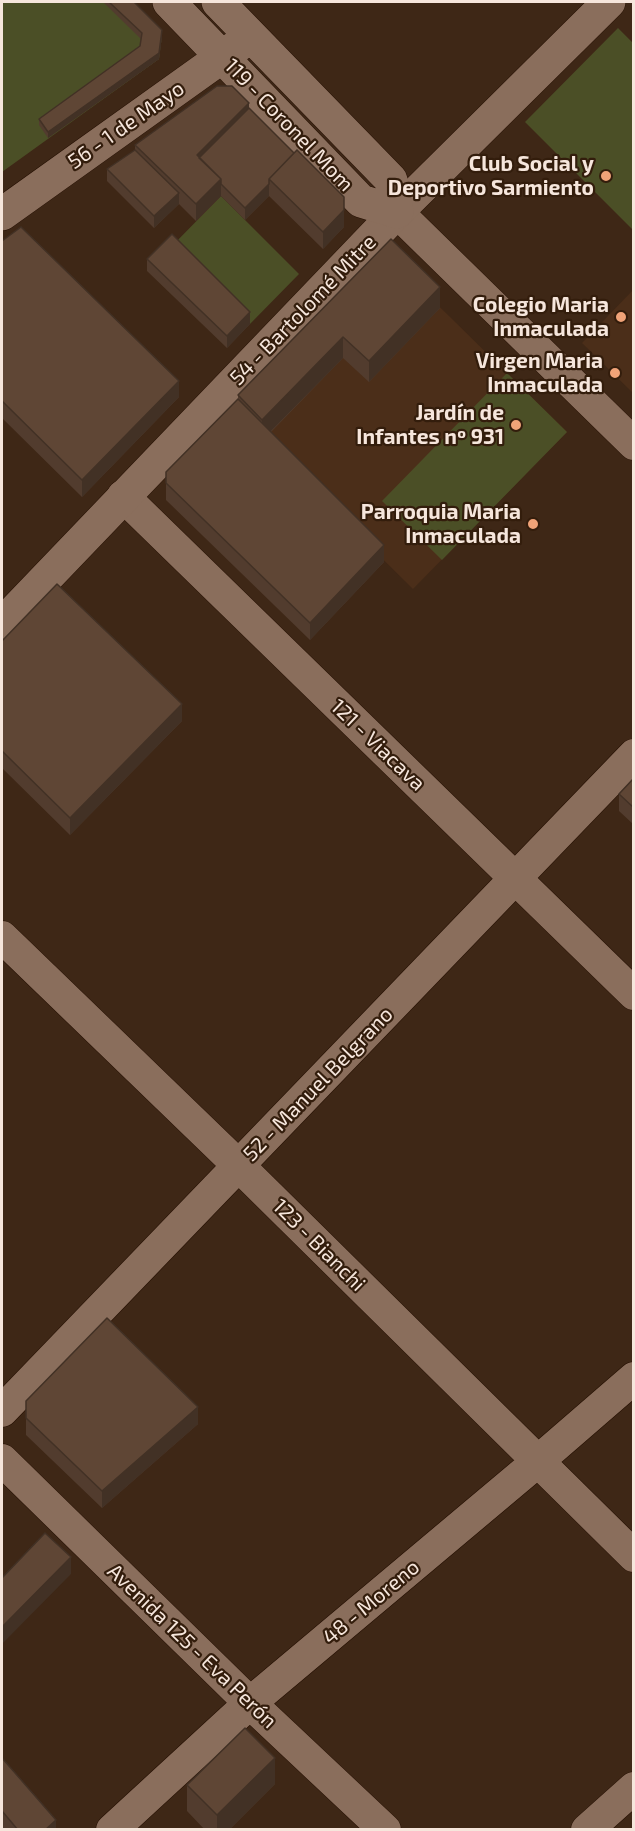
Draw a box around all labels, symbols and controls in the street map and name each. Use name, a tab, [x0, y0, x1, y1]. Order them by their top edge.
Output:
street label: 119 - Coronel Mom	[219, 53, 359, 197]
street label: 56 - 1 de Mayo	[63, 76, 189, 174]
place label: Club Social y Deportivo Sarmiento	[388, 151, 594, 201]
marker: Club Social y Deportivo Sarmiento	[599, 169, 613, 183]
street label: 54 - Bartolomé Mitre	[225, 230, 381, 390]
place label: Colegio Maria Inmaculada	[473, 292, 609, 342]
marker: Colegio Maria Inmaculada	[614, 310, 628, 324]
place label: Virgen Maria Inmaculada	[476, 348, 603, 398]
marker: Virgen Maria Inmaculada	[608, 366, 622, 380]
place label: Jardín de Infantes nº 931	[356, 400, 504, 450]
marker: Jardín de Infantes nº 931	[509, 418, 523, 432]
place label: Parroquia Maria Inmaculada	[361, 499, 521, 549]
marker: Parroquia Maria Inmaculada	[526, 517, 540, 531]
street label: 121 - Viacava	[326, 694, 430, 796]
street label: 52 - Manuel Belgrano	[238, 1002, 398, 1166]
street label: 123 - Bianchi	[268, 1194, 370, 1296]
street label: 48 - Moreno	[318, 1554, 424, 1650]
street label: Avenida 125 - Eva Perón	[102, 1559, 282, 1733]

